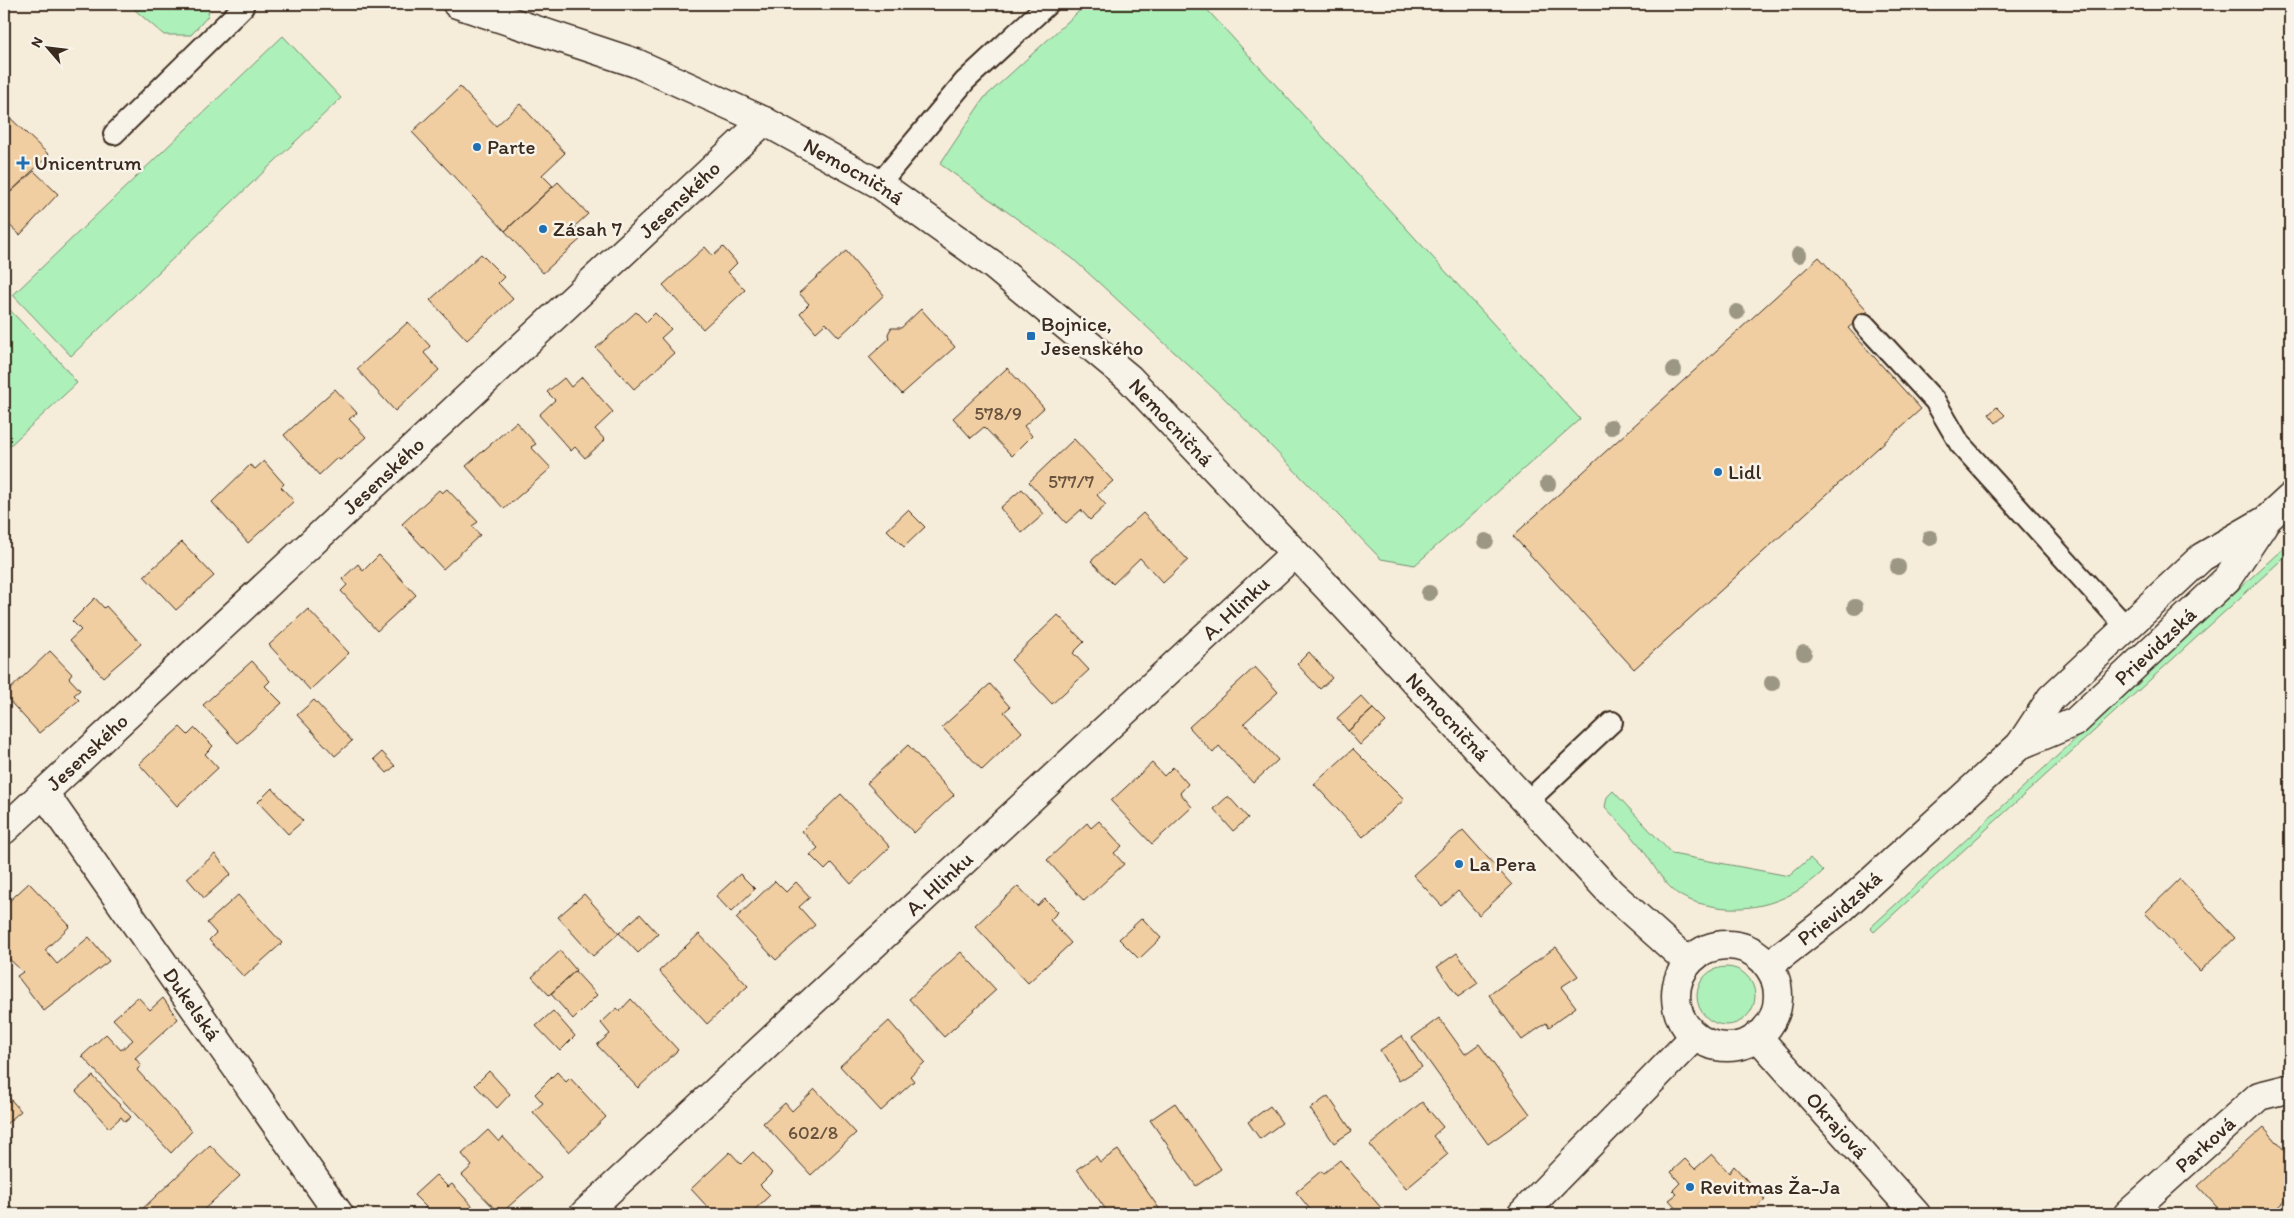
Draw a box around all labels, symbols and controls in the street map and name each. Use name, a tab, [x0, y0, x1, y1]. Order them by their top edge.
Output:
north arrow	[22, 22, 72, 72]
text: N	[27, 34, 47, 50]
street label: Nemocničná	[799, 132, 909, 210]
place label: Parte	[487, 134, 535, 159]
marker: Parte	[471, 141, 483, 153]
place label: Unicentrum	[34, 150, 142, 175]
street label: Jesenského	[633, 155, 725, 243]
marker: Unicentrum	[16, 156, 30, 170]
place label: Zásah 7	[553, 216, 622, 241]
marker: Zásah 7	[537, 223, 549, 235]
place label: Bojnice, Jesenského	[1041, 311, 1144, 360]
marker: Bojnice, Jesenského	[1025, 330, 1037, 342]
street label: Nemocničná	[1124, 373, 1219, 471]
house number: 578/9	[974, 402, 1022, 425]
street label: Jesenského	[337, 431, 429, 520]
place label: Lidl	[1728, 459, 1762, 484]
marker: Lidl	[1712, 466, 1724, 478]
house number: 577/7	[1048, 470, 1094, 493]
street label: A. Hlinku	[1197, 570, 1274, 645]
street label: Prievidzská	[2109, 602, 2201, 690]
street label: Nemocničná	[1401, 667, 1495, 766]
street label: Jesenského	[41, 708, 133, 796]
street label: A. Hlinku	[900, 846, 978, 921]
place label: La Pera	[1469, 851, 1537, 876]
marker: La Pera	[1453, 858, 1465, 870]
street label: Prievidzská	[1792, 865, 1887, 951]
street label: Dukelská	[158, 963, 227, 1045]
street label: Okrajová	[1801, 1086, 1874, 1164]
street label: Parková	[2170, 1110, 2240, 1178]
house number: 602/8	[788, 1121, 838, 1144]
place label: Revitmas Ža-Ja	[1700, 1174, 1840, 1199]
marker: Revitmas Ža-Ja	[1684, 1181, 1696, 1193]

